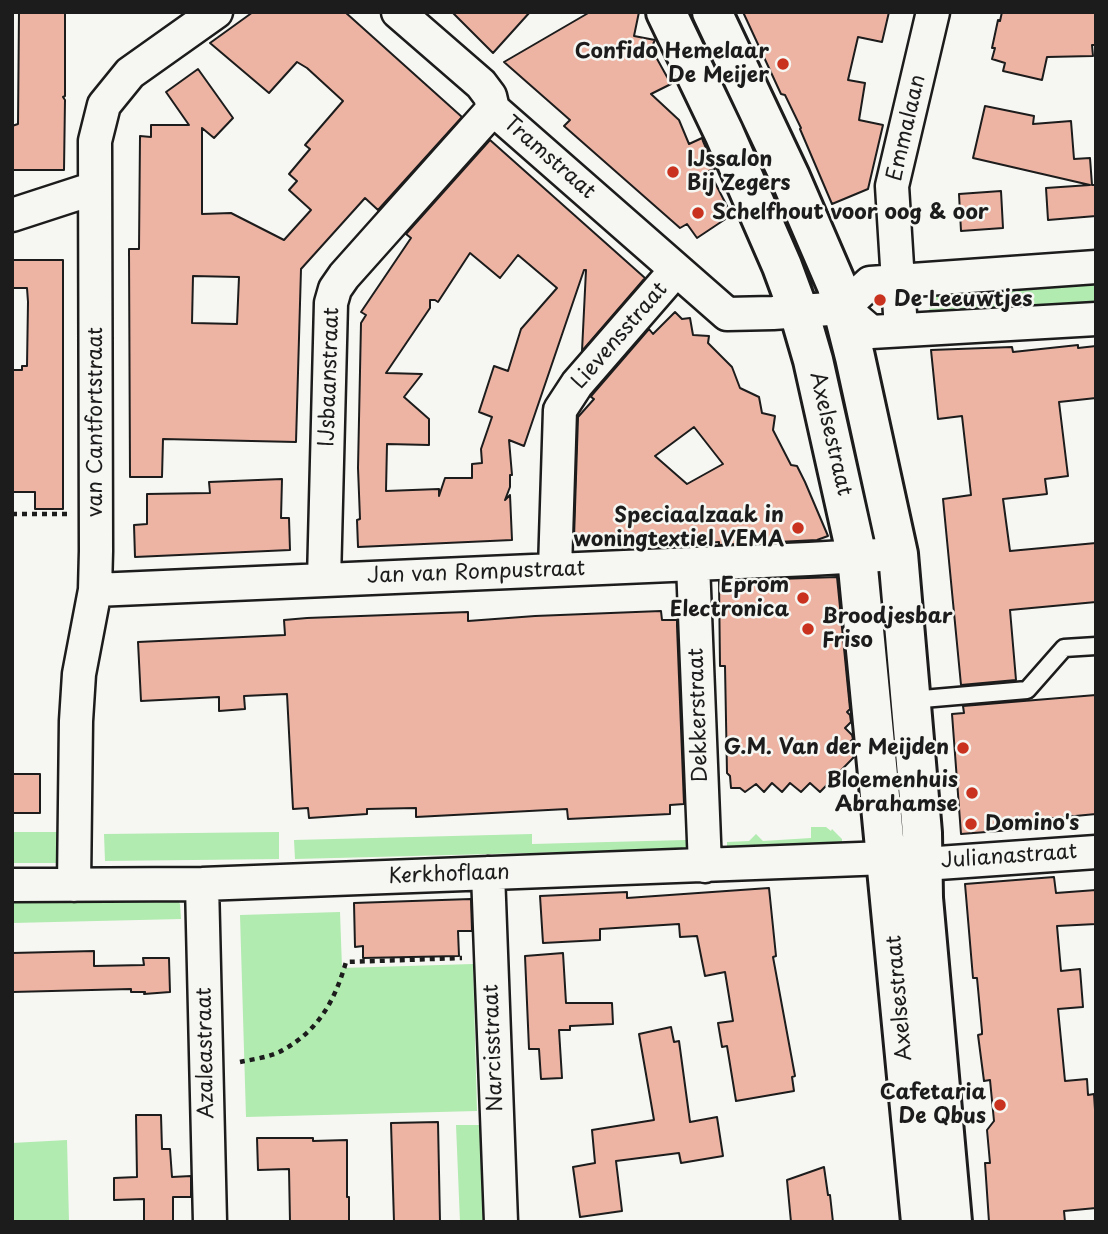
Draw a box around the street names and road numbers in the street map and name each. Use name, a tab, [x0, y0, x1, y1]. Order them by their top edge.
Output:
street label: Emmalaan	[883, 72, 931, 184]
street label: Tramstraat	[498, 111, 600, 205]
street label: Lievensstraat	[567, 277, 673, 395]
street label: IJsbaanstraat	[315, 307, 345, 447]
street label: van Cantfortstraat	[83, 327, 109, 517]
street label: Axelsestraat	[804, 370, 856, 498]
street label: Jan van Rompustraat	[366, 557, 586, 589]
street label: Dekkerstraat	[684, 647, 714, 783]
street label: Julianastraat	[940, 840, 1078, 874]
street label: Kerkhoflaan	[388, 860, 510, 890]
street label: Axelsestraat	[882, 934, 918, 1062]
street label: Narcisstraat	[479, 984, 509, 1112]
street label: Azaleastraat	[192, 987, 220, 1119]

